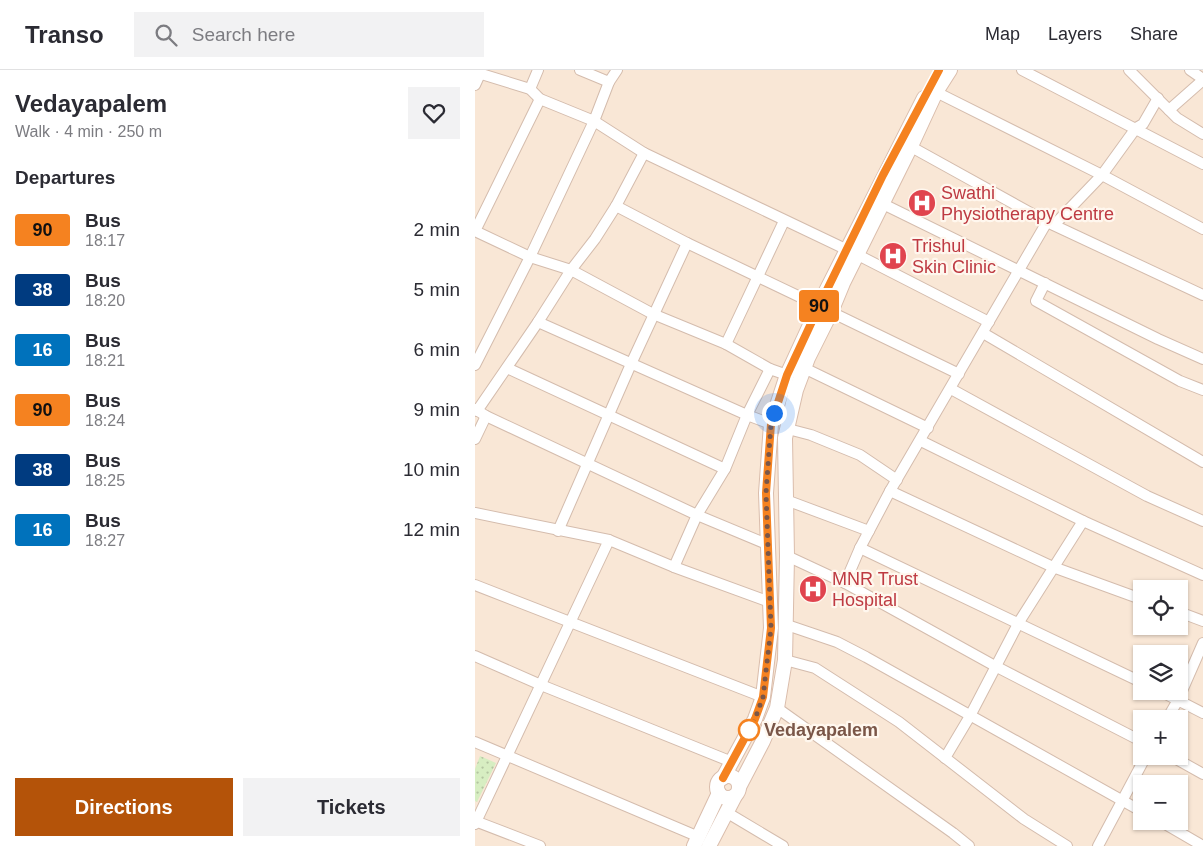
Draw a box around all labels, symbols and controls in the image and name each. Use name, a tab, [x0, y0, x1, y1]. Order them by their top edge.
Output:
search box	[134, 12, 484, 57]
text: Transo	[25, 21, 104, 48]
icon: search	[152, 21, 180, 49]
text: Search here	[192, 24, 295, 45]
text: Map	[985, 24, 1020, 44]
text: Layers	[1048, 24, 1102, 44]
text: Share	[1130, 24, 1178, 44]
button: heart	[408, 87, 460, 139]
text: Vedayapalem	[15, 90, 167, 117]
text: Walk · 4 min · 250 m	[15, 123, 162, 140]
text: Departures	[15, 167, 115, 188]
place label: Swathi Physiotherapy Centre	[941, 183, 1114, 224]
hospital icon: Swathi Physiotherapy Centre	[907, 188, 937, 218]
text: Bus	[85, 210, 121, 231]
text: 2 min	[414, 219, 460, 240]
text: 90	[32, 220, 53, 240]
text: 18:17	[85, 232, 125, 249]
place label: Trishul Skin Clinic	[912, 236, 996, 277]
hospital icon: Trishul Skin Clinic	[878, 241, 908, 271]
text: Bus	[85, 270, 121, 291]
text: 5 min	[414, 279, 460, 300]
text: 38	[32, 280, 53, 300]
line badge: 90	[797, 290, 841, 322]
text: 18:20	[85, 292, 125, 309]
text: 90	[809, 296, 829, 316]
text: Bus	[85, 330, 121, 351]
text: 6 min	[414, 339, 460, 360]
text: 16	[32, 340, 53, 360]
text: 18:21	[85, 352, 125, 369]
text: Bus	[85, 390, 121, 411]
text: 9 min	[414, 399, 460, 420]
text: 90	[32, 400, 53, 420]
your location	[762, 401, 787, 426]
text: 18:24	[85, 412, 125, 429]
text: Bus	[85, 450, 121, 471]
text: 10 min	[403, 459, 460, 480]
text: 38	[32, 460, 53, 480]
text: 18:25	[85, 472, 125, 489]
text: Bus	[85, 510, 121, 531]
text: 12 min	[403, 519, 460, 540]
text: 16	[32, 520, 53, 540]
text: 18:27	[85, 532, 125, 549]
place label: MNR Trust Hospital	[832, 569, 918, 610]
hospital icon: MNR Trust Hospital	[798, 574, 828, 604]
map controls	[1133, 580, 1188, 830]
button: locate	[1133, 580, 1188, 635]
button: layers	[1133, 645, 1188, 700]
button: +	[1133, 710, 1188, 765]
marker: Vedayapalem	[738, 719, 760, 741]
place label: Vedayapalem	[764, 720, 878, 740]
button: −	[1133, 775, 1188, 830]
button: Directions	[15, 778, 233, 836]
button: Tickets	[243, 778, 460, 836]

